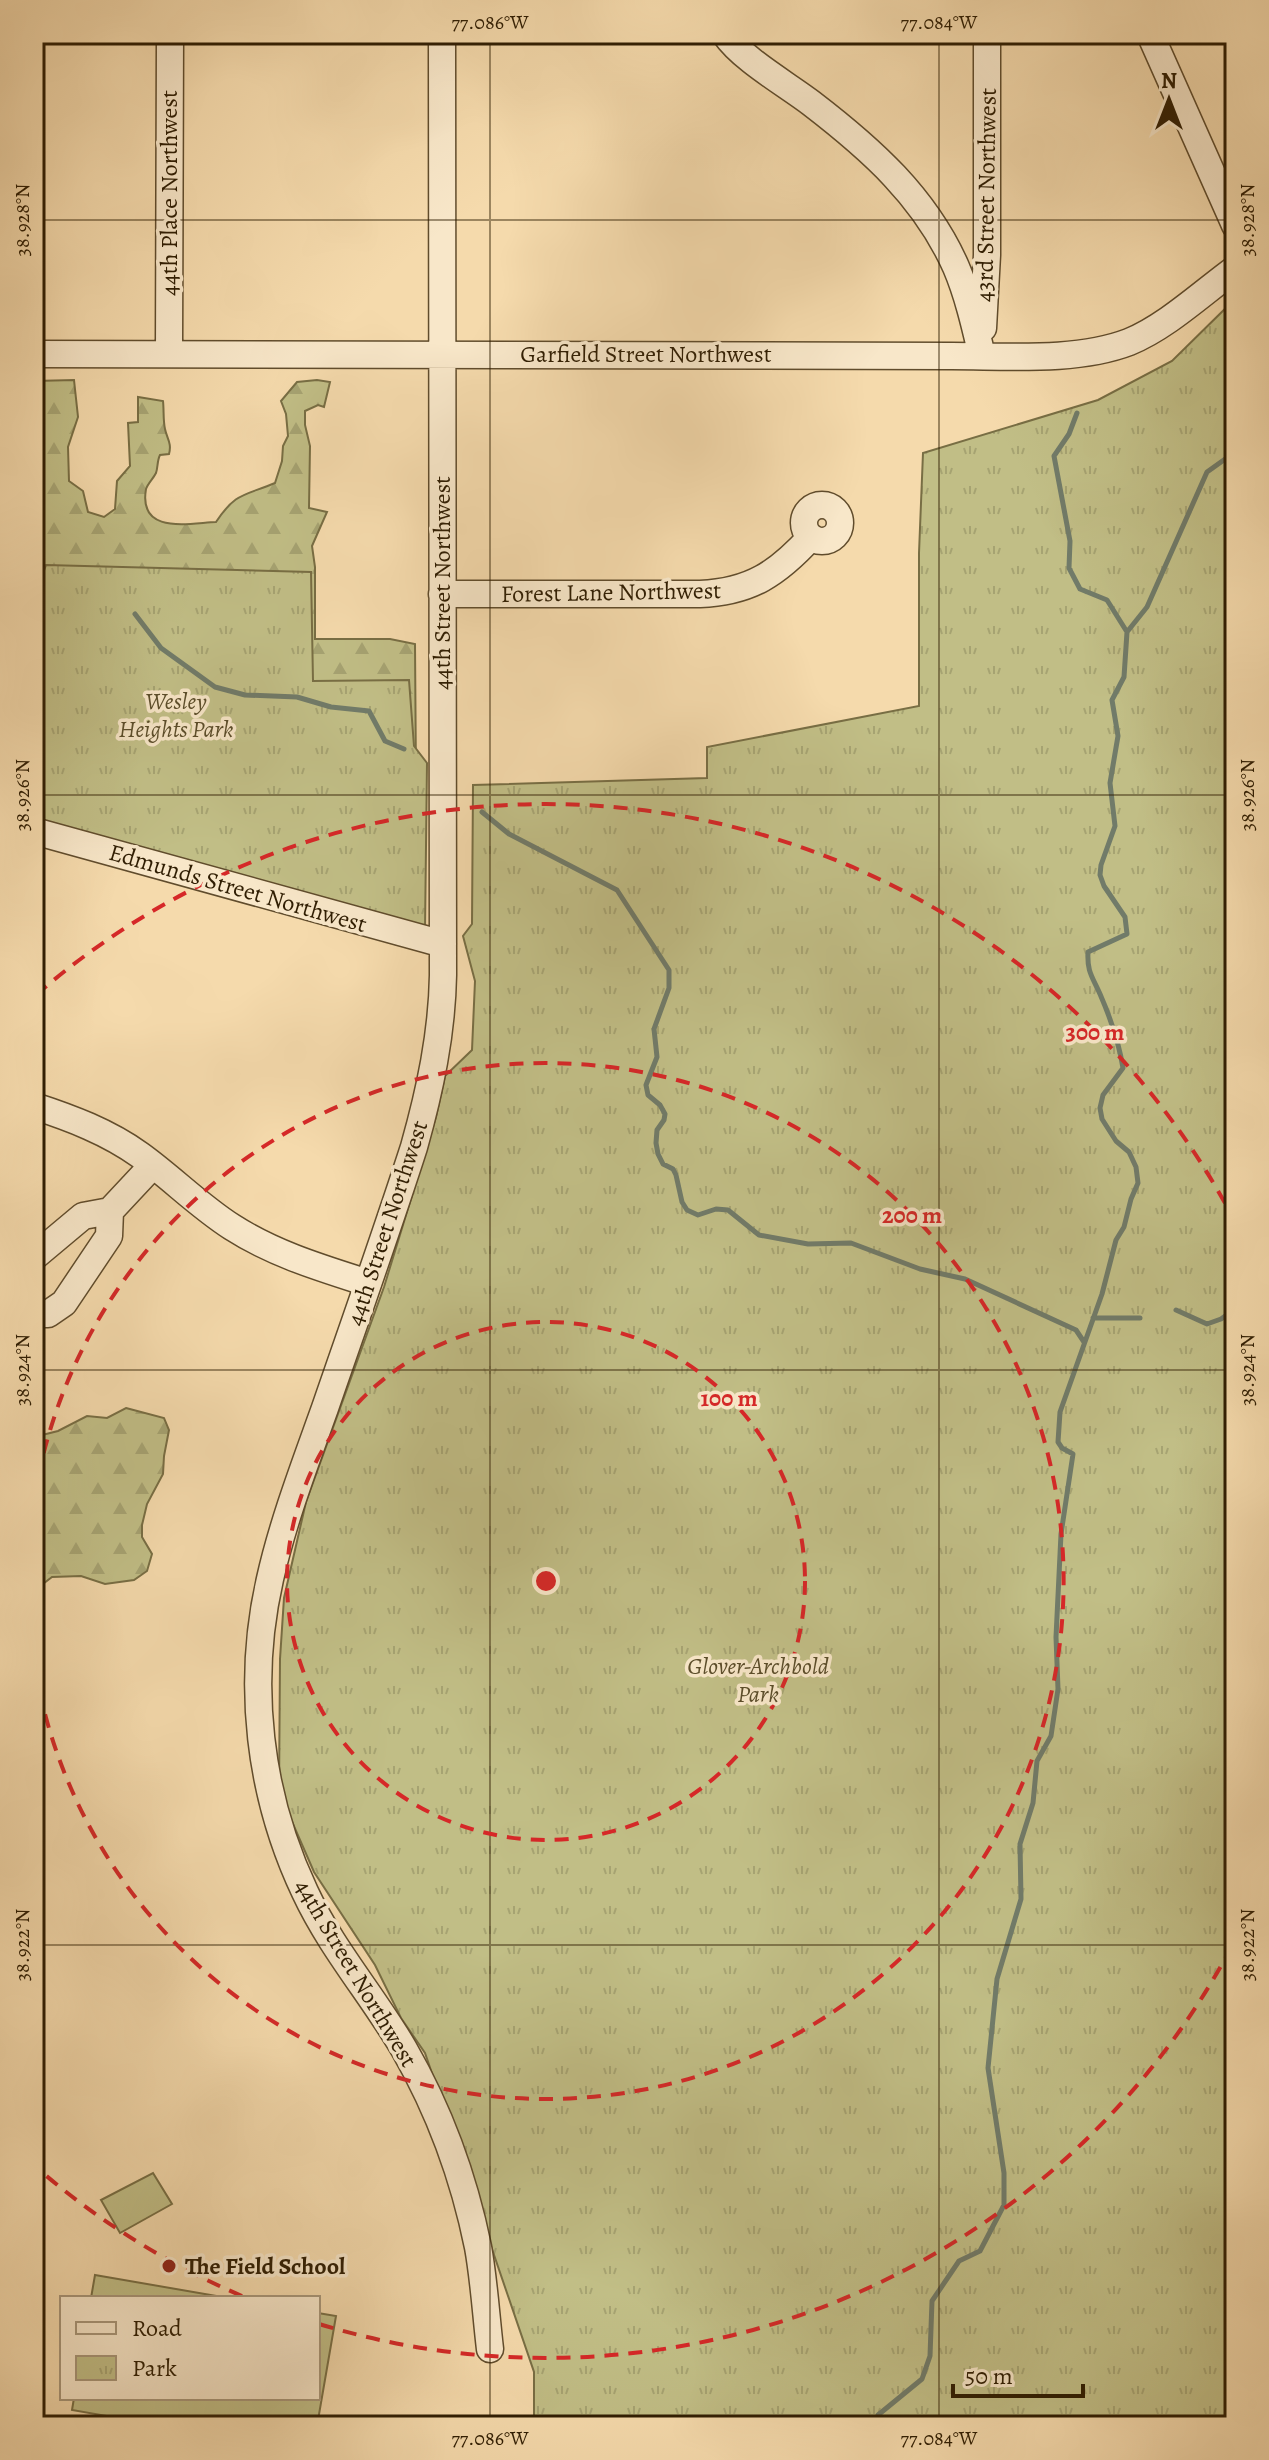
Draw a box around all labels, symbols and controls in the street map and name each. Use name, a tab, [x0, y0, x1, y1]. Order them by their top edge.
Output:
text: 77.086°W	[451, 9, 529, 36]
text: 77.084°W	[901, 9, 978, 36]
north arrow	[1129, 60, 1209, 140]
text: N	[1161, 66, 1177, 96]
street label: 43rd Street Northwest	[968, 88, 1004, 302]
street label: 44th Place Northwest	[153, 90, 185, 296]
text: 38.928°N	[9, 184, 36, 256]
text: 38.928°N	[1234, 184, 1261, 256]
street label: Garfield Street Northwest	[520, 338, 772, 370]
street label: 44th Street Northwest	[426, 476, 458, 690]
street label: Forest Lane Northwest	[501, 574, 721, 610]
park label: Wesley Heights Park	[119, 685, 234, 745]
text: 38.926°N	[9, 759, 36, 831]
text: 38.926°N	[1234, 759, 1261, 831]
street label: Edmunds Street Northwest	[105, 836, 371, 940]
text: 300 m	[1066, 1016, 1124, 1048]
street label: 44th Street Northwest	[339, 1116, 435, 1330]
text: 200 m	[882, 1199, 942, 1231]
text: 38.924°N	[9, 1334, 36, 1406]
text: 38.924°N	[1234, 1334, 1261, 1406]
text: 100 m	[700, 1382, 758, 1414]
centre of rings	[532, 1567, 560, 1595]
park label: Glover-Archbold Park	[687, 1650, 829, 1710]
street label: 44th Street Northwest	[287, 1873, 425, 2073]
text: 38.922°N	[9, 1909, 36, 1981]
text: 38.922°N	[1234, 1909, 1261, 1981]
place label: The Field School	[185, 2250, 346, 2282]
marker: The Field School	[160, 2257, 178, 2275]
legend	[60, 2296, 320, 2400]
text: Road	[132, 2312, 182, 2344]
scale bar	[953, 2348, 1083, 2398]
text: Park	[132, 2352, 177, 2384]
text: 50 m	[965, 2360, 1013, 2392]
text: 77.086°W	[451, 2425, 529, 2452]
text: 77.084°W	[901, 2425, 978, 2452]

